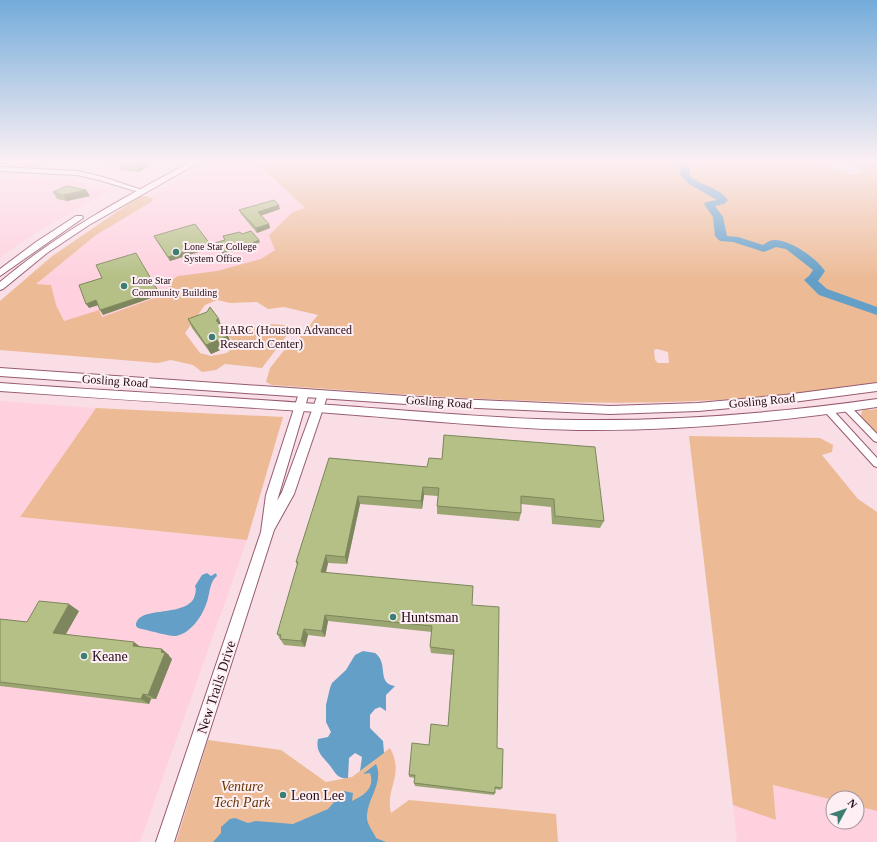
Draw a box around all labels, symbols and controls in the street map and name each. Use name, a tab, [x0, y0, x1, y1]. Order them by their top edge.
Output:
place label: Lone Star College System Office	[184, 241, 257, 264]
marker: Lone Star College System Office	[171, 247, 181, 257]
place label: Lone Star Community Building	[132, 275, 217, 298]
marker: Lone Star Community Building	[119, 281, 129, 291]
place label: HARC (Houston Advanced Research Center)	[220, 323, 352, 351]
marker: HARC (Houston Advanced Research Center)	[207, 332, 217, 342]
street label: Gosling Road	[81, 372, 149, 390]
street label: Gosling Road	[728, 391, 796, 411]
street label: Gosling Road	[405, 393, 473, 411]
place label: Huntsman	[401, 610, 459, 625]
marker: Huntsman	[388, 612, 398, 622]
street label: New Trails Drive	[194, 639, 239, 736]
place label: Keane	[92, 649, 128, 664]
marker: Keane	[79, 651, 89, 661]
park label: Venture Tech Park	[214, 779, 271, 810]
place label: Leon Lee	[291, 788, 344, 803]
marker: Leon Lee	[278, 790, 288, 800]
north arrow	[825, 790, 865, 830]
text: N	[846, 797, 860, 811]

